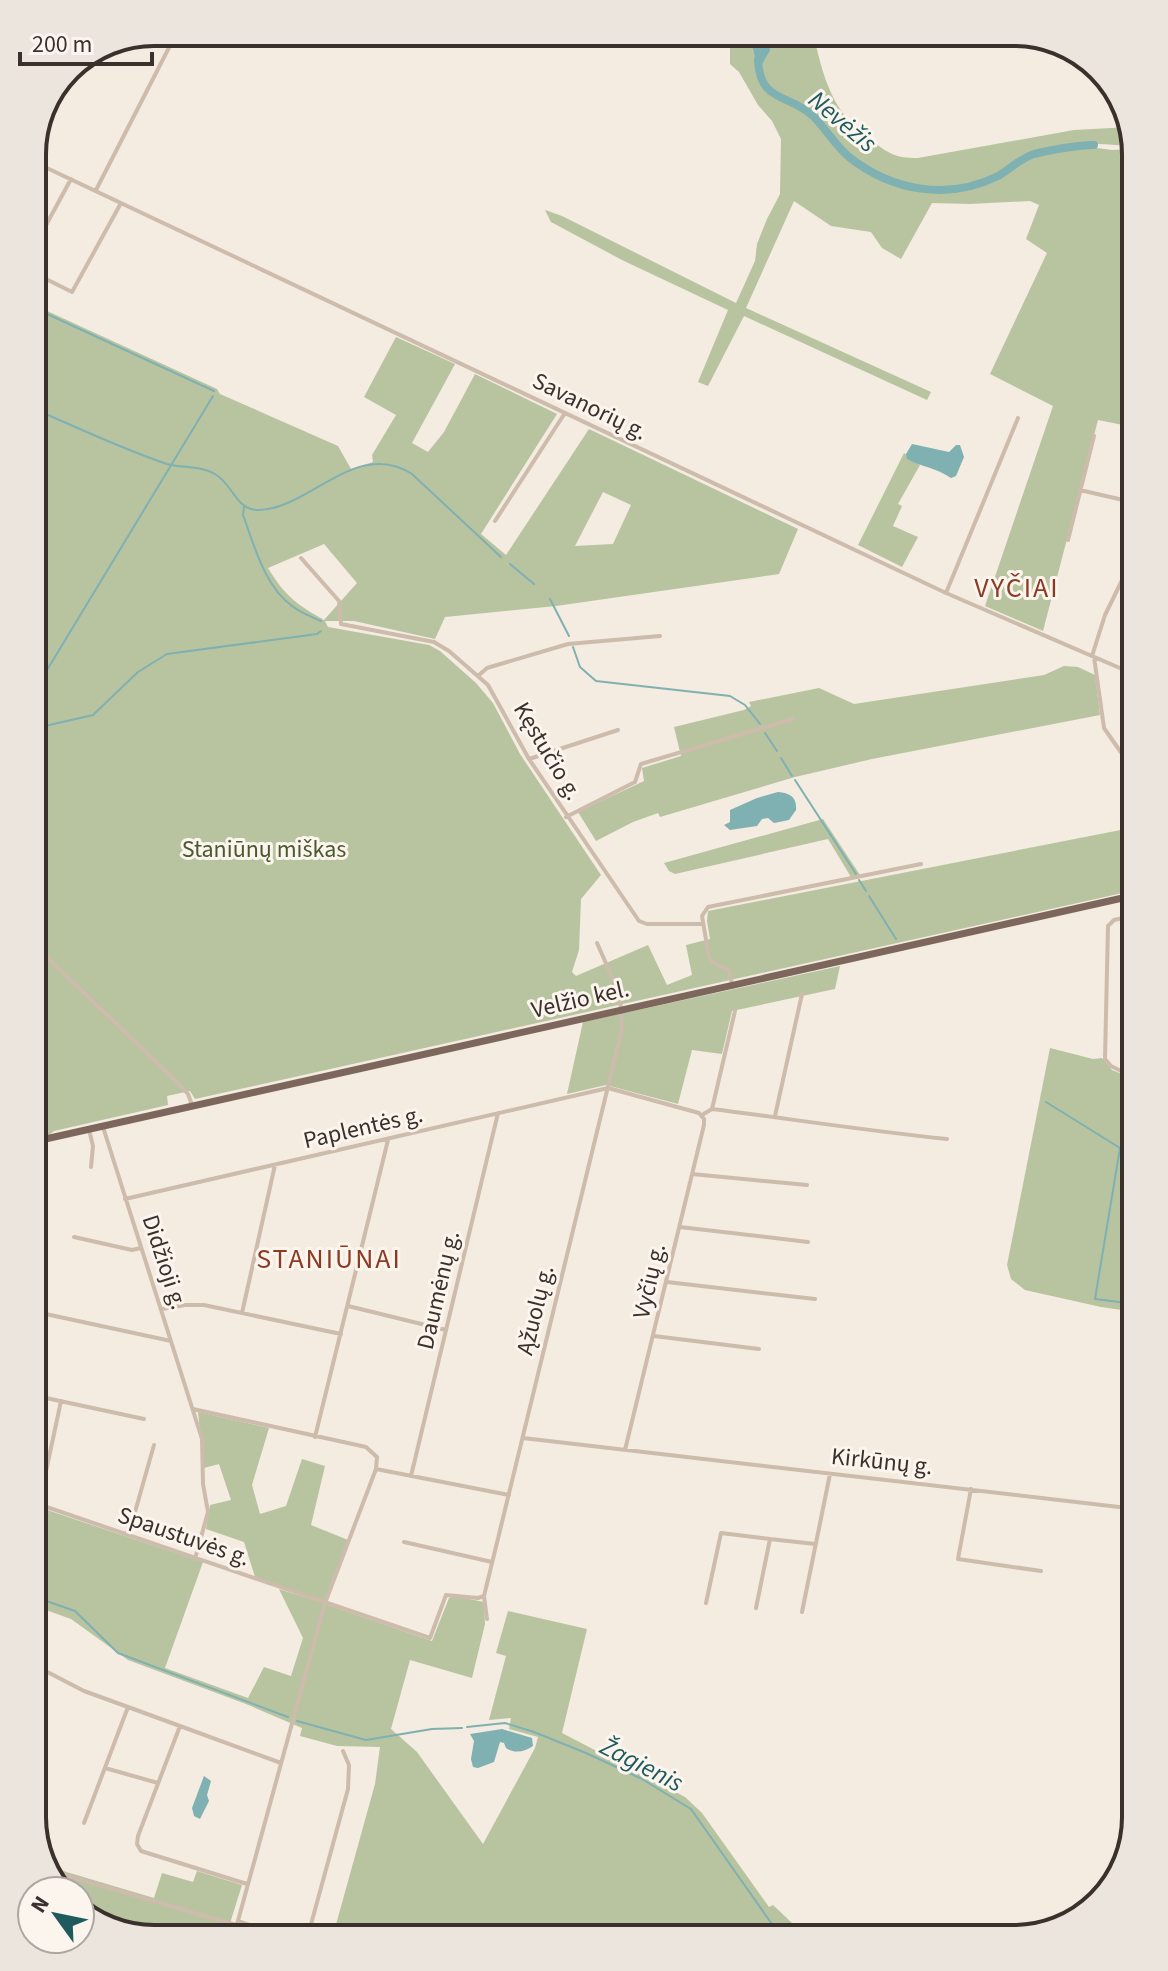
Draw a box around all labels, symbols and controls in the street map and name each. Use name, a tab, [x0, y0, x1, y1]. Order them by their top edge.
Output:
scale bar	[20, 16, 152, 66]
text: 200 m	[32, 27, 92, 62]
water label: Nevėžis	[800, 82, 885, 161]
street label: Savanorių g.	[526, 364, 653, 449]
district label: VYČIAI	[974, 568, 1060, 608]
street label: Kęstučio g.	[504, 695, 591, 807]
park label: Staniūnų miškas	[182, 832, 346, 867]
street label: Velžio kel.	[528, 971, 632, 1028]
street label: Paplentės g.	[300, 1097, 426, 1158]
street label: Didžioji g.	[133, 1210, 196, 1314]
street label: Daumėnų g.	[408, 1227, 469, 1353]
district label: STANIŪNAI	[256, 1239, 402, 1279]
street label: Vyčių g.	[624, 1240, 675, 1322]
street label: Ąžuolų g.	[507, 1262, 563, 1359]
street label: Kirkūnų g.	[829, 1439, 934, 1484]
street label: Spaustuvės g.	[113, 1498, 255, 1575]
water label: Žagienis	[593, 1727, 690, 1801]
north arrow	[16, 1875, 96, 1955]
text: N	[23, 1890, 57, 1920]

